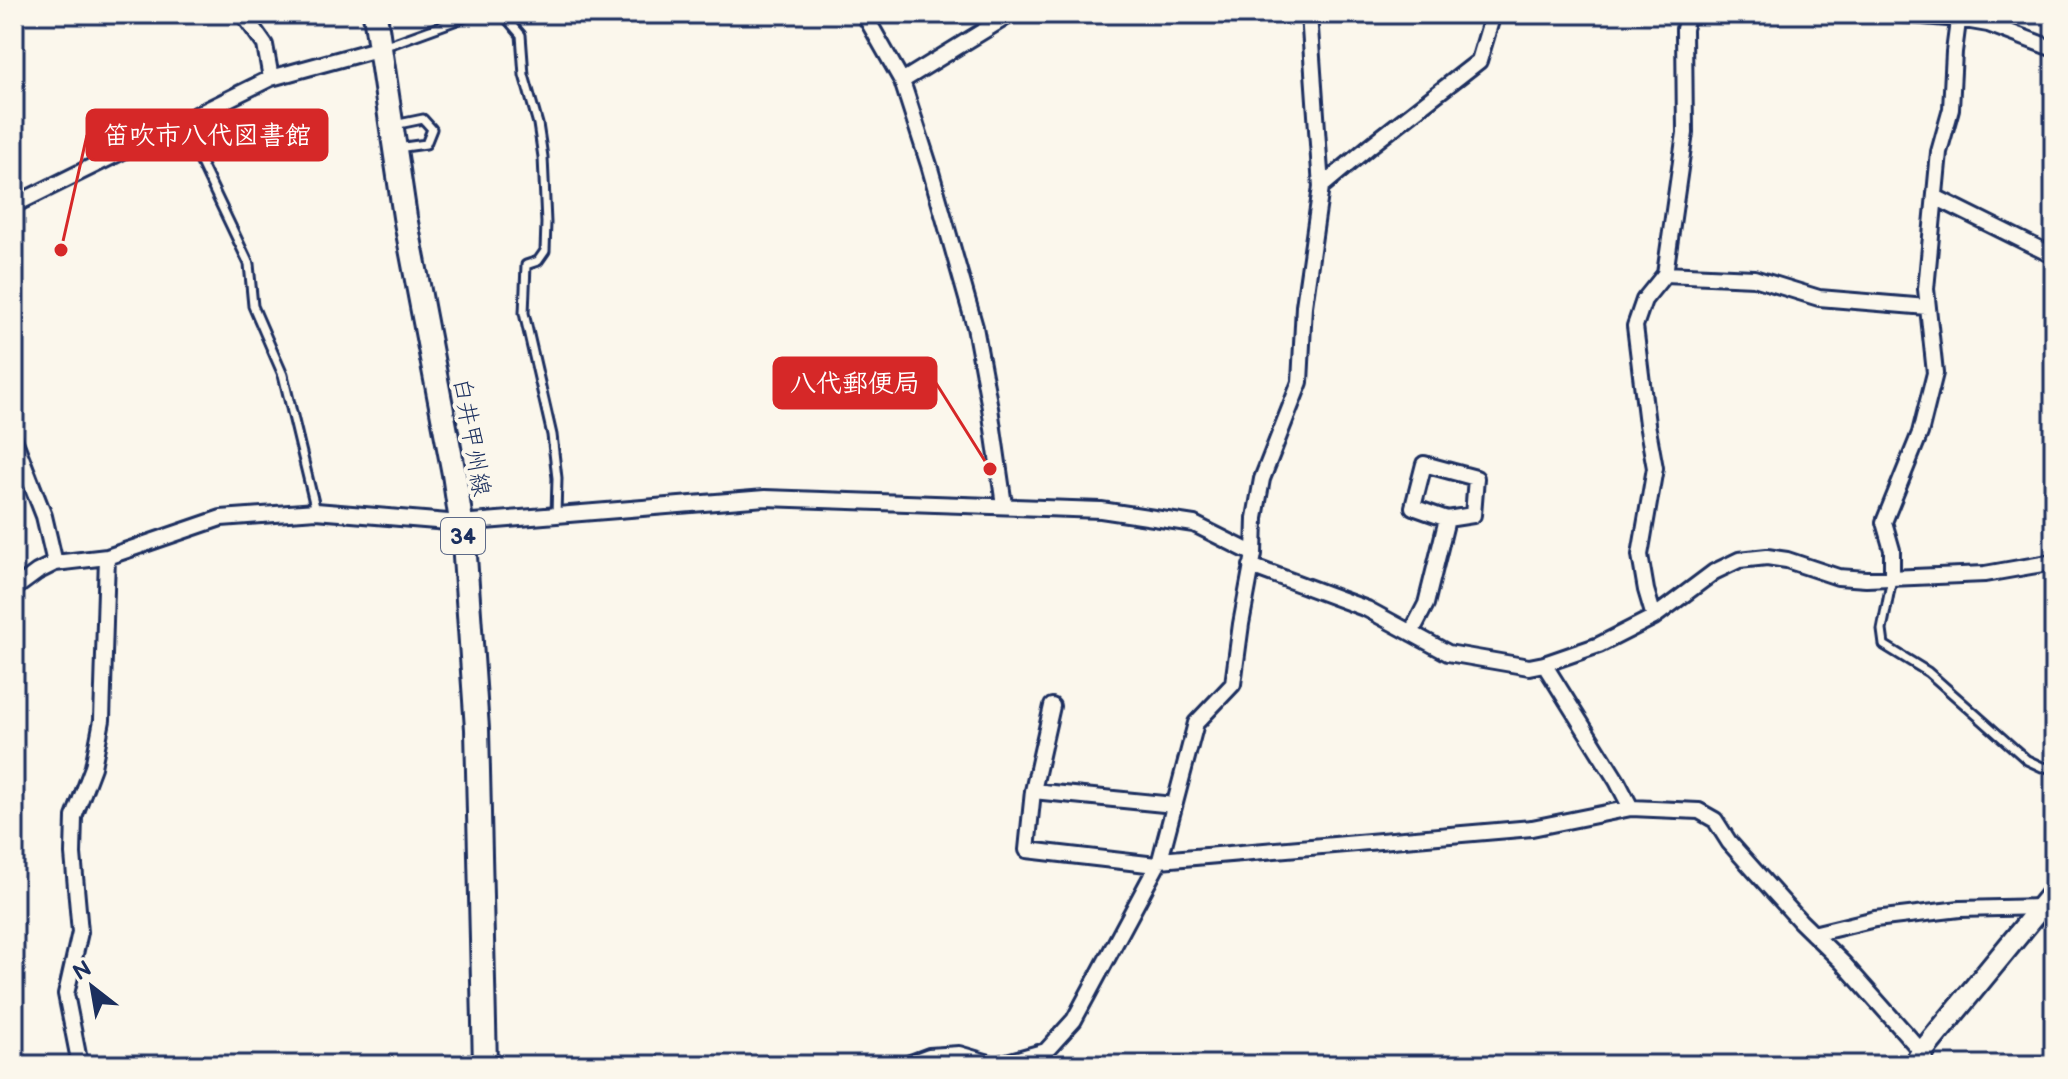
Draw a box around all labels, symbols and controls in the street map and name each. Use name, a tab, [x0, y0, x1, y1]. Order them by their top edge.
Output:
callout: 笛吹市八代図書館	[87, 110, 327, 160]
text: 笛吹市八代図書館	[103, 121, 311, 152]
callout: 八代郵便局	[774, 358, 936, 408]
text: 八代郵便局	[790, 369, 920, 400]
street label: 白井甲州線	[447, 375, 496, 499]
road number: 34	[441, 518, 485, 554]
north arrow	[52, 947, 132, 1027]
text: N	[68, 955, 97, 987]

